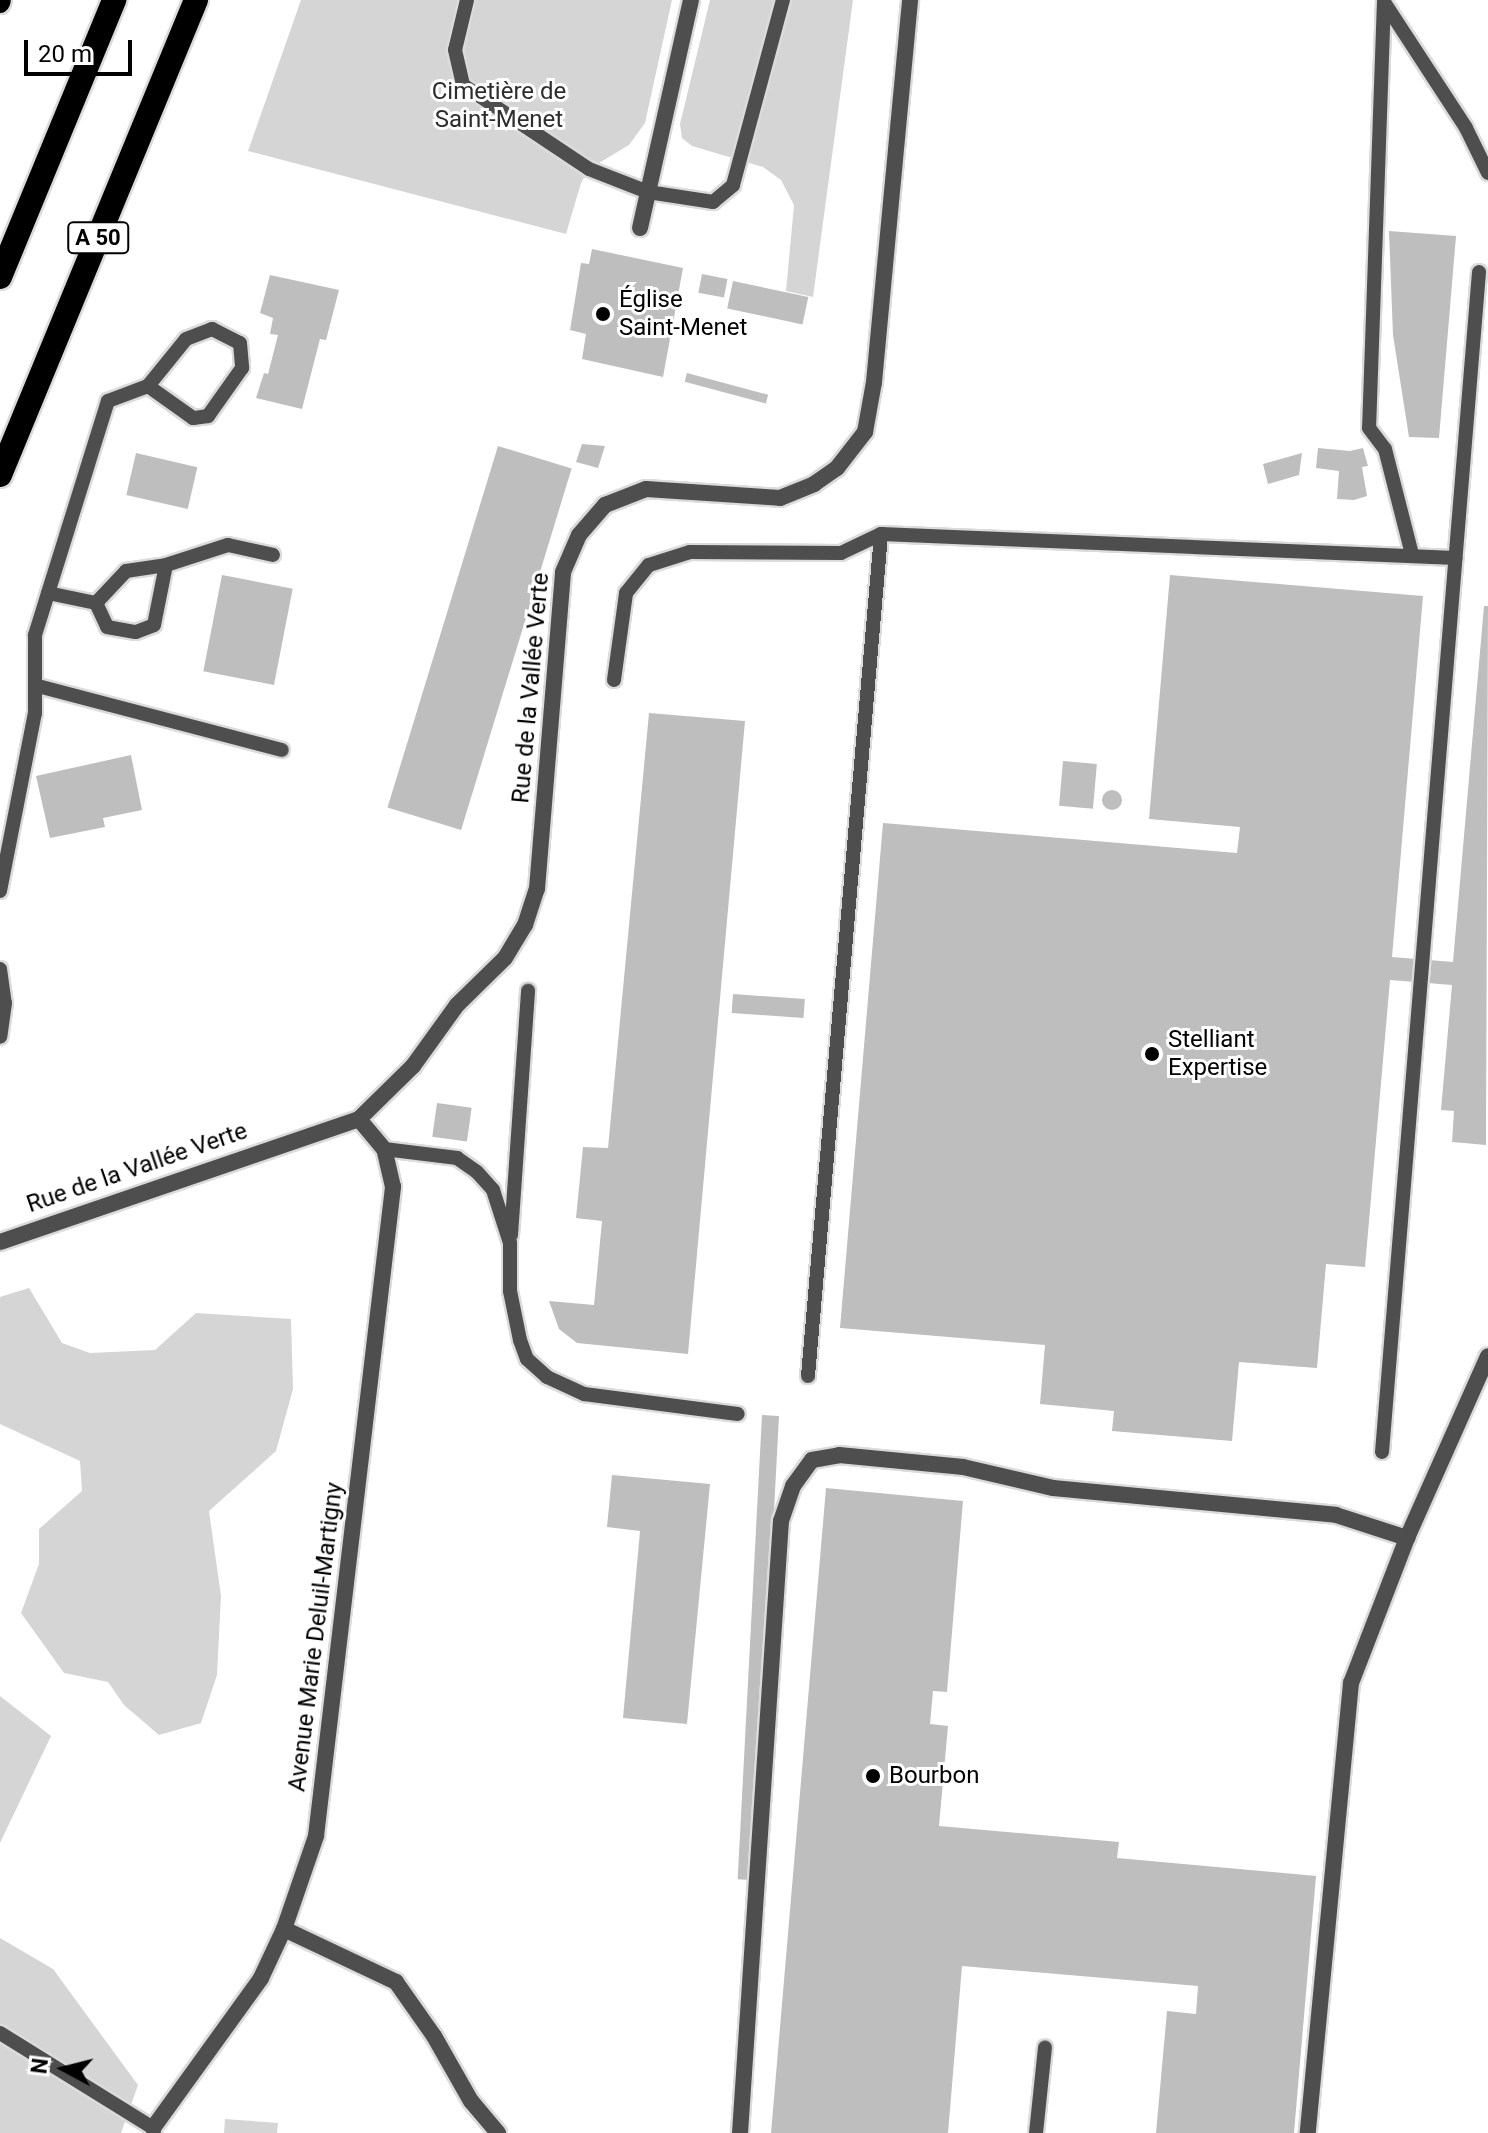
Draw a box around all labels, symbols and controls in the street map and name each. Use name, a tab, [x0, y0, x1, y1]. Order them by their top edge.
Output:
scale bar	[28, 24, 136, 74]
text: 20 m	[38, 40, 92, 68]
park label: Cimetière de Saint-Menet	[432, 78, 566, 134]
road number: A 50	[66, 220, 130, 256]
place label: Église Saint-Menet	[619, 286, 747, 342]
marker: Église Saint-Menet	[594, 305, 612, 323]
street label: Rue de la Vallée Verte	[507, 571, 555, 805]
place label: Stelliant Expertise	[1168, 1026, 1267, 1082]
marker: Stelliant Expertise	[1143, 1045, 1161, 1063]
street label: Rue de la Vallée Verte	[23, 1117, 251, 1219]
street label: Avenue Marie Deluil-Martigny	[283, 1481, 349, 1793]
place label: Bourbon	[889, 1762, 979, 1790]
marker: Bourbon	[864, 1767, 882, 1785]
north arrow	[24, 2029, 104, 2109]
text: N	[26, 2057, 53, 2075]

